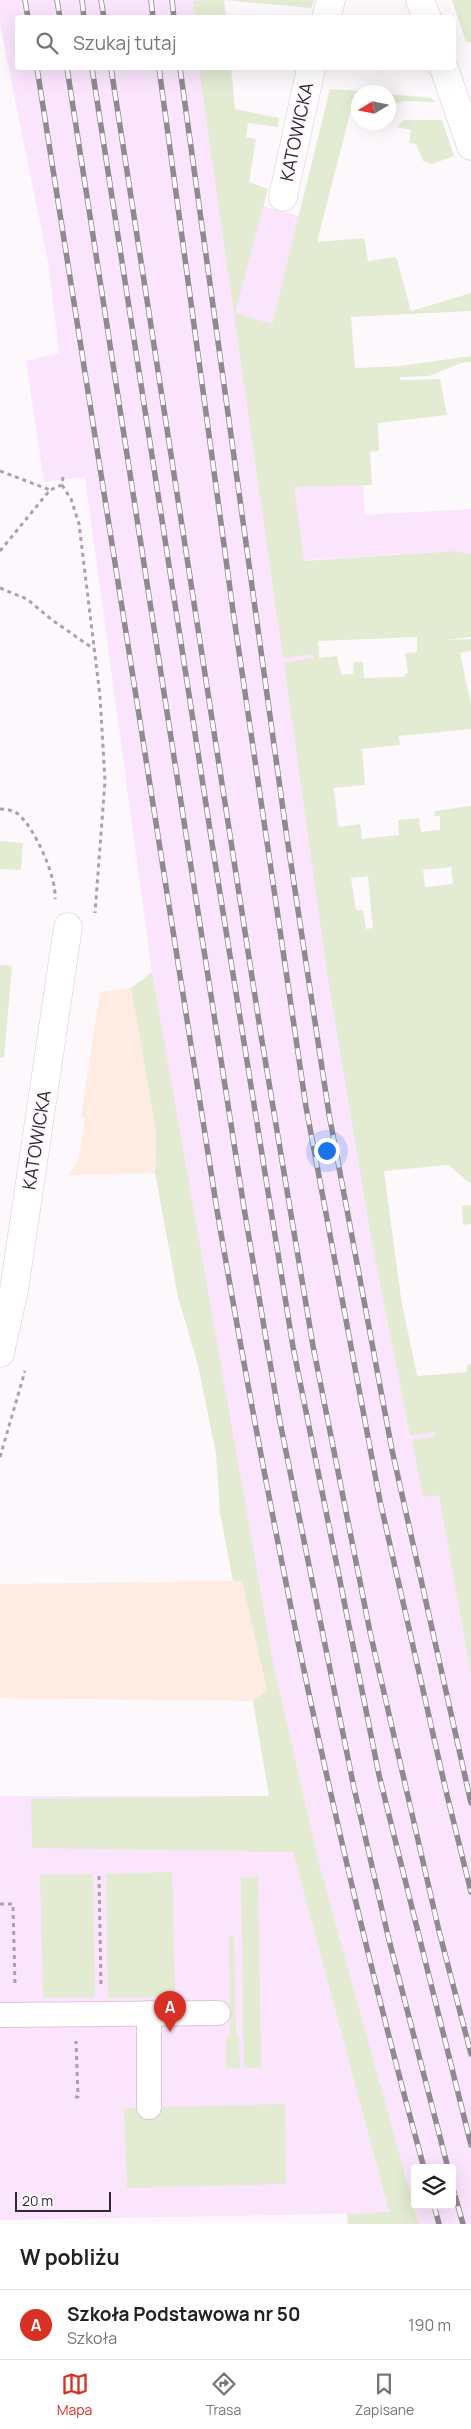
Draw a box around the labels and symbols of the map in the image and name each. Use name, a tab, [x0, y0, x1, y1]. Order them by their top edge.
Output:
street label: KATOWICKA	[274, 80, 318, 183]
north arrow	[351, 85, 396, 130]
street label: KATOWICKA	[16, 1088, 56, 1191]
your location	[314, 1138, 340, 1164]
pin: A	[154, 1991, 186, 2032]
scale bar	[15, 2189, 111, 2212]

